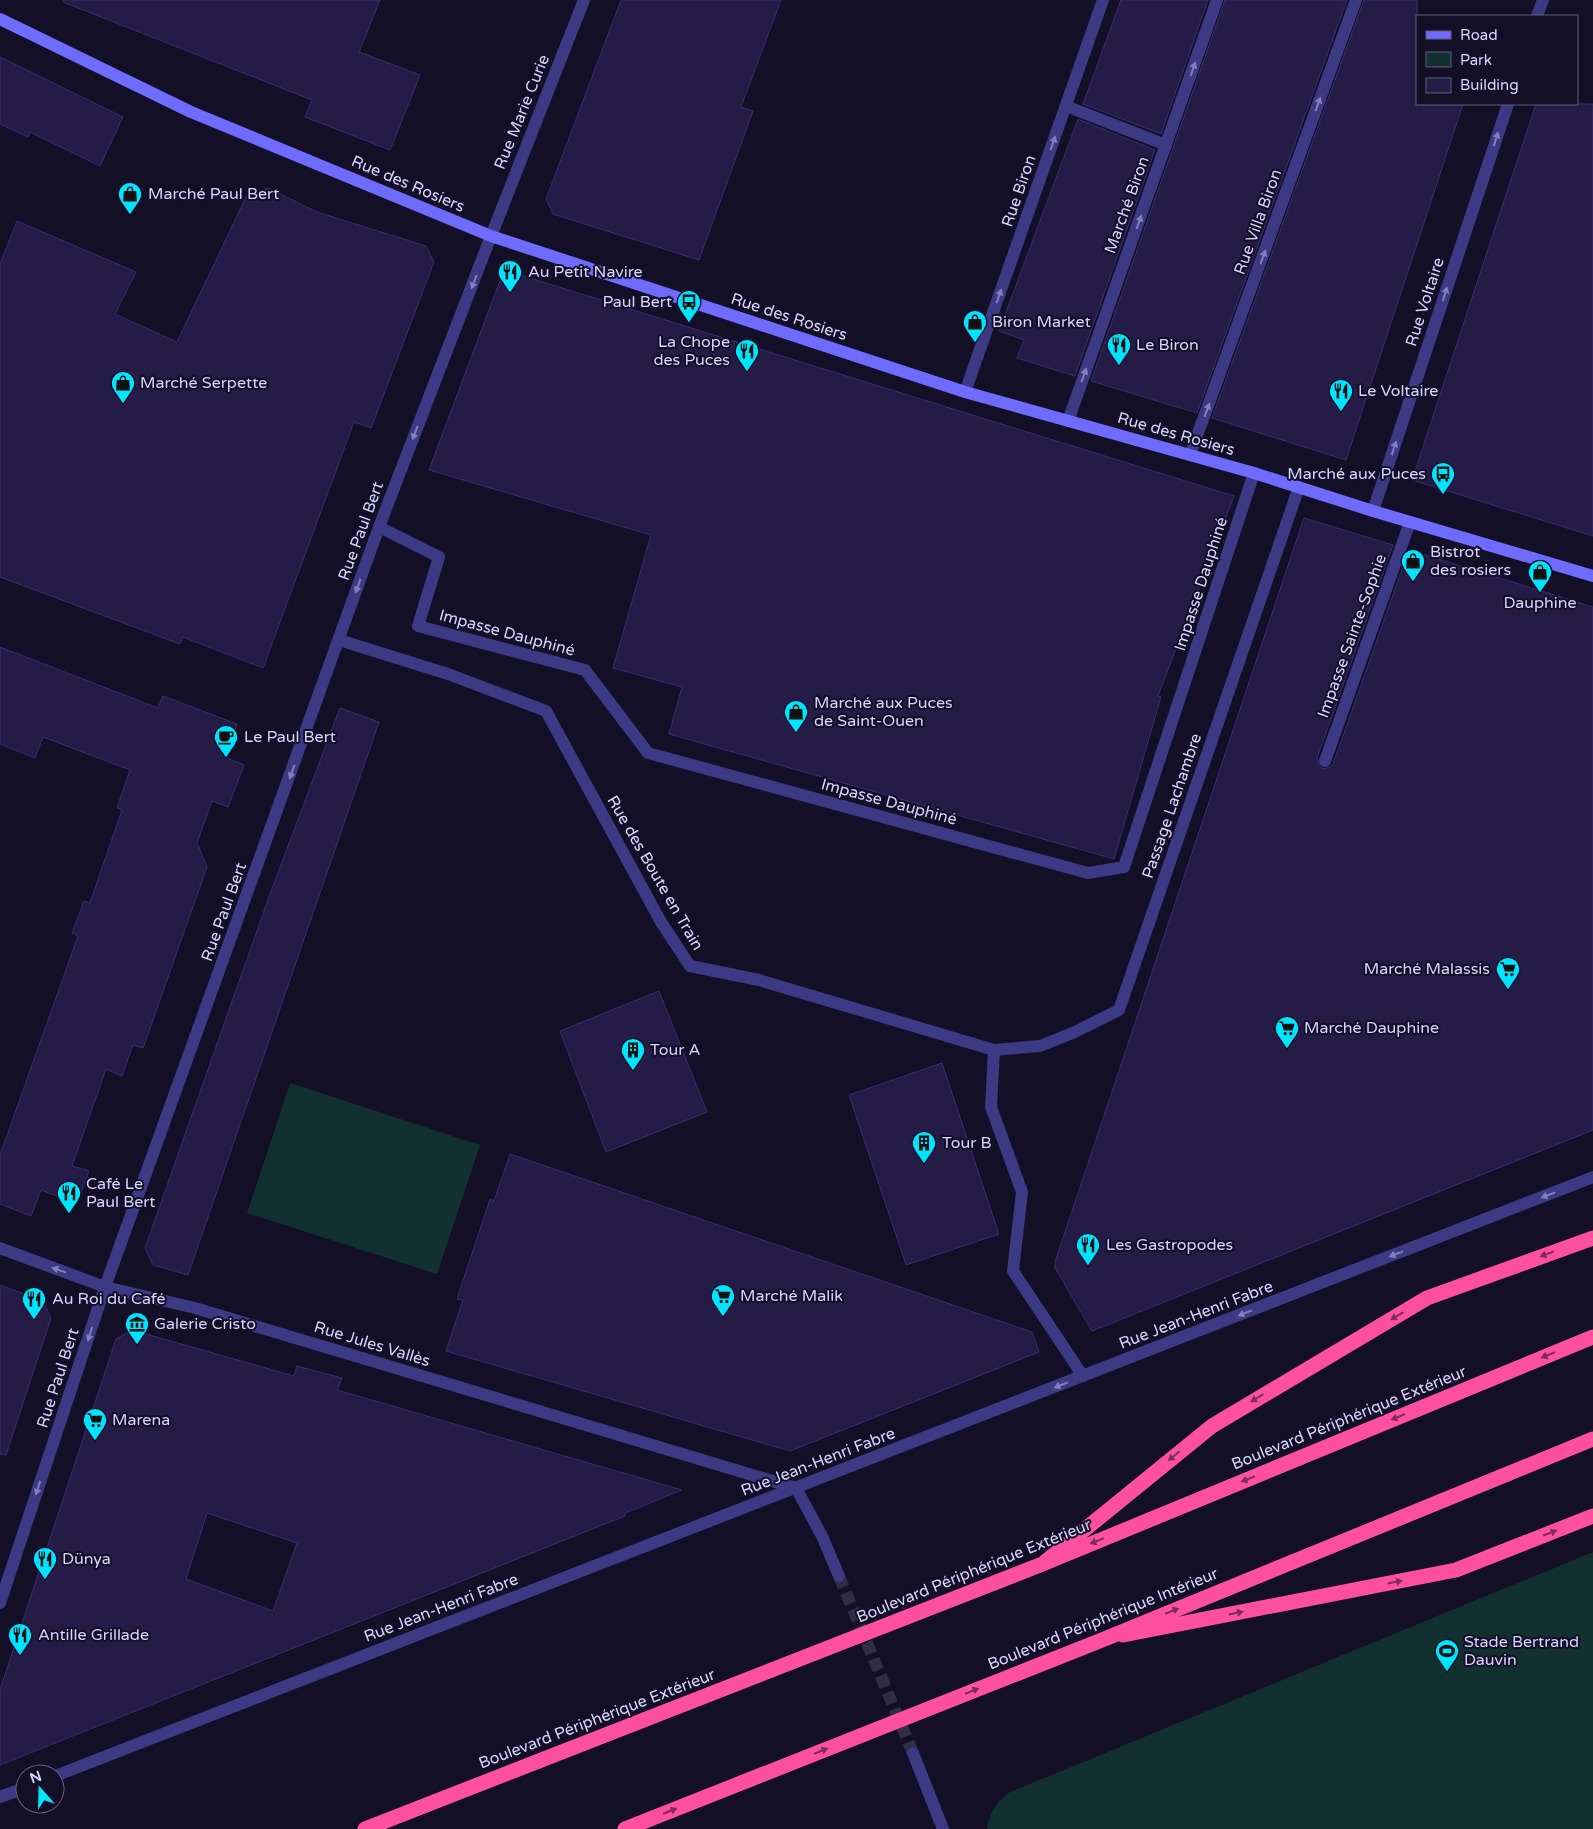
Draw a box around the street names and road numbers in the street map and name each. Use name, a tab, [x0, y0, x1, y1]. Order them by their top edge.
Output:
street label: Rue Marie Curie	[490, 52, 554, 172]
street label: Rue des Rosiers	[348, 151, 468, 217]
street label: Rue Biron	[997, 152, 1041, 230]
street label: Marché Biron	[1100, 154, 1154, 256]
street label: Rue Villa Biron	[1230, 167, 1286, 277]
street label: Rue Voltaire	[1401, 255, 1449, 349]
street label: Rue des Rosiers	[728, 289, 850, 345]
street label: Rue des Rosiers	[1115, 408, 1237, 460]
street label: Rue Paul Bert	[334, 479, 388, 583]
street label: Impasse Dauphiné	[1170, 514, 1232, 654]
street label: Impasse Sainte-Sophie	[1313, 551, 1391, 721]
street label: Impasse Dauphiné	[437, 605, 577, 661]
street label: Passage Lachambre	[1138, 731, 1206, 881]
street label: Impasse Dauphiné	[819, 774, 959, 830]
street label: Rue des Boute en Train	[602, 792, 708, 954]
street label: Rue Paul Bert	[197, 860, 251, 964]
street label: Rue Jean-Henri Fabre	[1116, 1276, 1276, 1354]
street label: Rue Jules Vallès	[312, 1317, 432, 1371]
street label: Rue Paul Bert	[32, 1326, 84, 1430]
street label: Boulevard Périphérique Extérieur	[1229, 1361, 1470, 1474]
street label: Rue Jean-Henri Fabre	[738, 1423, 898, 1501]
street label: Boulevard Périphérique Extérieur	[854, 1514, 1095, 1627]
street label: Boulevard Périphérique Intérieur	[985, 1563, 1222, 1674]
street label: Rue Jean-Henri Fabre	[361, 1569, 521, 1647]
street label: Boulevard Périphérique Extérieur	[476, 1664, 719, 1773]

